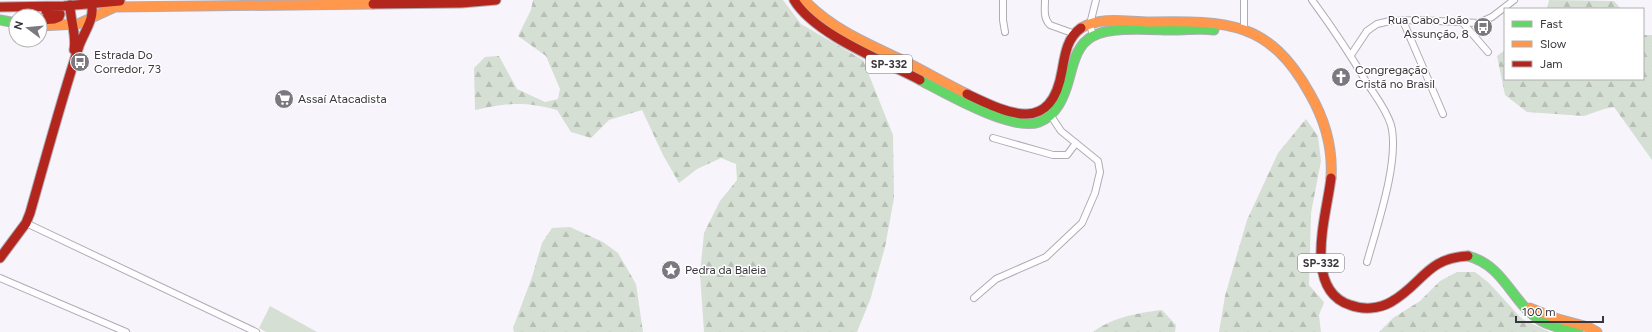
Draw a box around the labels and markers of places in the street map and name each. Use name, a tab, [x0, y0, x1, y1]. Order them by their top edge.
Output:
place label: Rua Cabo João Assunção, 8	[1388, 13, 1469, 41]
bus stop icon: Rua Cabo João Assunção, 8	[1472, 16, 1494, 38]
place label: Estrada Do Corredor, 73	[94, 48, 161, 76]
bus stop icon: Estrada Do Corredor, 73	[69, 51, 91, 73]
place label: Congregação Cristã no Brasil	[1355, 63, 1435, 91]
church icon: Congregação Cristã no Brasil	[1330, 66, 1352, 88]
supermarket icon: Assaí Atacadista	[273, 88, 295, 110]
place label: Assaí Atacadista	[298, 92, 387, 106]
place icon: Pedra da Baleia	[660, 259, 682, 281]
place label: Pedra da Baleia	[685, 263, 766, 277]

